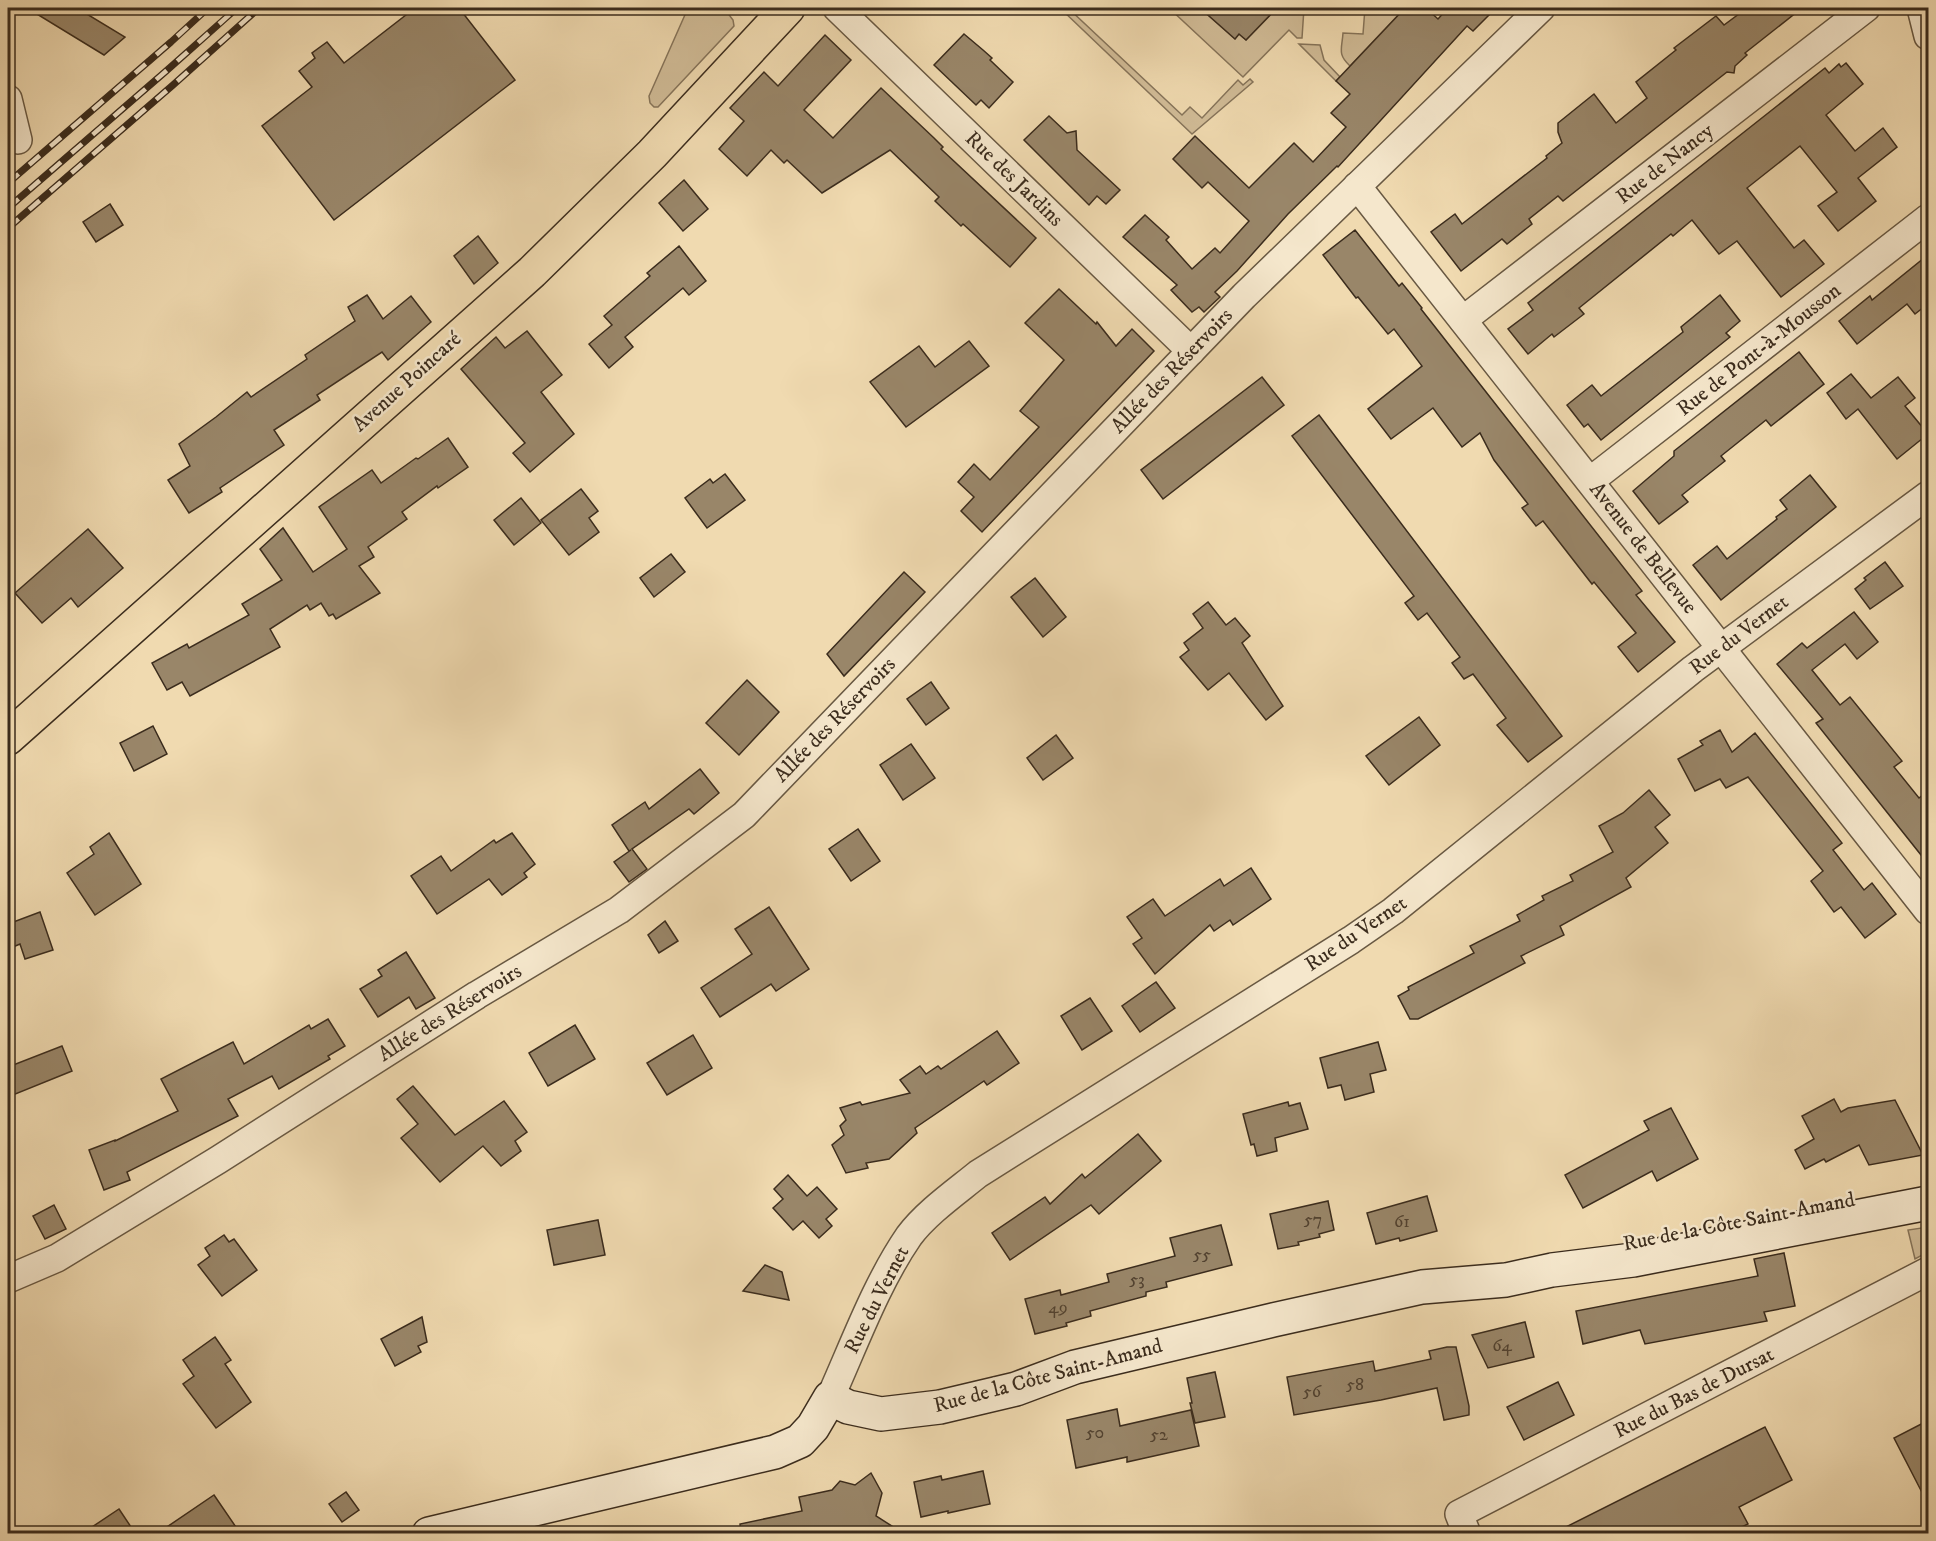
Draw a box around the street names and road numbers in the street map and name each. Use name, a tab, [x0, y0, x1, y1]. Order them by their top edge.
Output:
street label: Rue de Nancy	[1611, 117, 1720, 210]
street label: Rue des Jardins	[959, 126, 1069, 232]
street label: Rue de Pont-à-Mousson	[1672, 278, 1846, 422]
street label: Allée des Réservoirs	[1106, 303, 1238, 439]
street label: Avenue Poincaré	[347, 326, 467, 438]
street label: Avenue de Bellevue	[1583, 477, 1703, 619]
street label: Rue du Vernet	[1684, 589, 1794, 681]
street label: Allée des Réservoirs	[769, 652, 901, 788]
street label: Rue du Vernet	[1300, 890, 1412, 978]
street label: Allée des Réservoirs	[373, 958, 527, 1068]
street label: Rue de la Côte Saint-Amand	[1621, 1187, 1858, 1257]
street label: Rue du Vernet	[839, 1242, 915, 1358]
street label: Rue de la Côte Saint-Amand	[931, 1333, 1166, 1419]
street label: Rue du Bas de Dursat	[1610, 1341, 1779, 1445]

